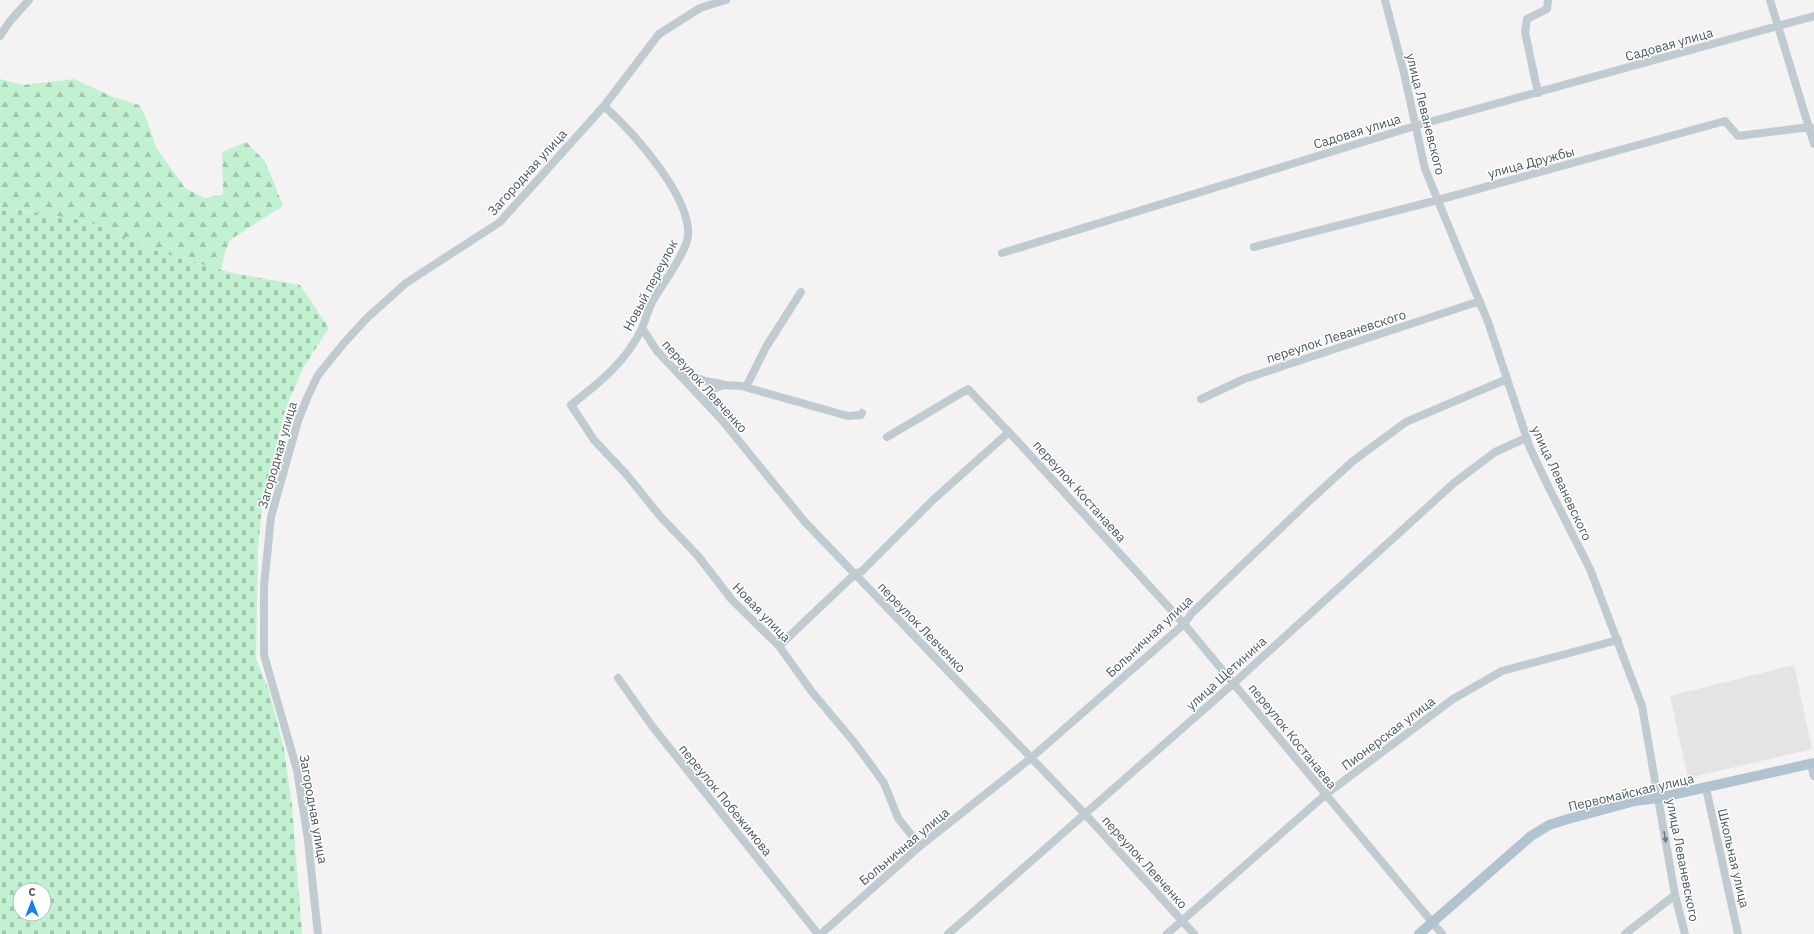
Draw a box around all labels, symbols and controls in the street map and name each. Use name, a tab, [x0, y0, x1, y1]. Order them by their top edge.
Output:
street label: Садовая улица	[1623, 24, 1715, 65]
street label: улица Леваневского	[1402, 52, 1449, 177]
street label: Садовая улица	[1311, 110, 1403, 153]
street label: Загородная улица	[484, 126, 571, 219]
street label: улица Дружбы	[1486, 143, 1576, 182]
street label: Новый переулок	[619, 237, 682, 334]
street label: переулок Леваневского	[1264, 306, 1408, 367]
street label: переулок Левченко	[658, 336, 751, 436]
street label: Загородная улица	[254, 400, 301, 511]
street label: улица Леваневского	[1527, 423, 1596, 543]
street label: переулок Костанаева	[1029, 437, 1130, 546]
street label: переулок Левченко	[874, 578, 969, 676]
street label: Новая улица	[729, 579, 794, 646]
street label: Больничная улица	[1102, 592, 1196, 681]
street label: улица Щетинина	[1183, 633, 1270, 714]
street label: переулок Костанаева	[1245, 680, 1341, 793]
street label: Пионерская улица	[1338, 693, 1438, 774]
street label: переулок Побежимова	[675, 741, 776, 860]
street label: Загородная улица	[296, 753, 331, 865]
street label: Первомайская улица	[1567, 770, 1696, 815]
street label: улица Леваневского	[1662, 797, 1703, 923]
street label: Больничная улица	[856, 804, 953, 889]
street label: Школьная улица	[1714, 807, 1753, 909]
street label: переулок Левченко	[1098, 812, 1191, 912]
one-way arrow	[1662, 831, 1668, 843]
north arrow	[12, 882, 52, 922]
text: С	[28, 885, 36, 899]

